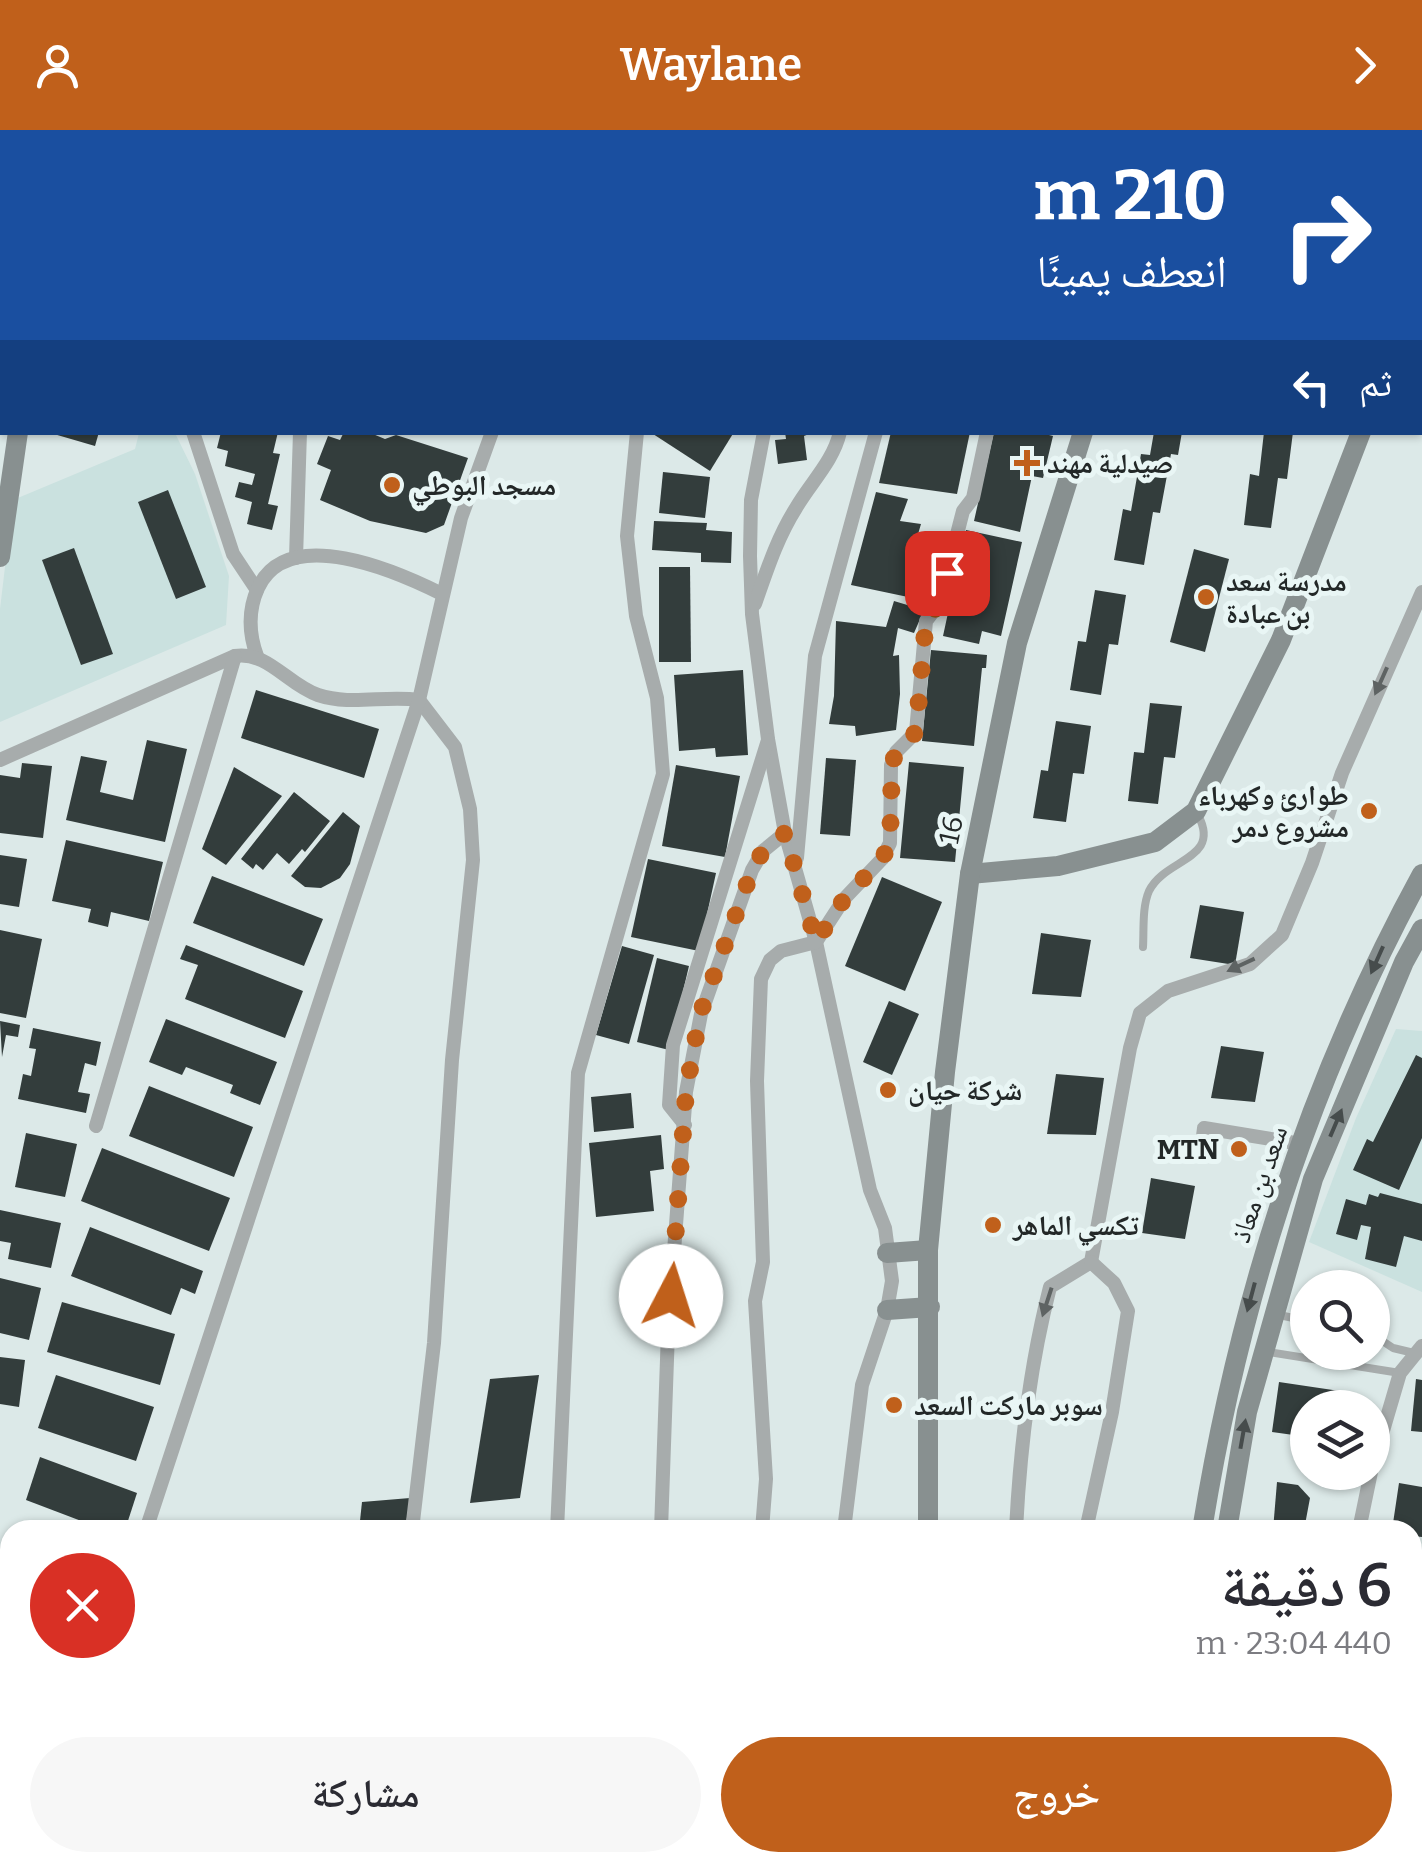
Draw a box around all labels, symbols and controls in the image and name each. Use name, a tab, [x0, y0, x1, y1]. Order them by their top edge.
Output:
icon: person	[30, 38, 85, 93]
text: Waylane	[620, 38, 802, 92]
icon: forward	[1337, 38, 1392, 93]
text: 210 m	[1034, 154, 1227, 238]
icon: right	[1262, 170, 1392, 300]
text: انعطف يمينًا	[1036, 245, 1227, 299]
icon: left	[1284, 360, 1339, 415]
text: ثم	[1359, 360, 1392, 406]
place label: صيدلية مهند	[1047, 447, 1173, 480]
marker: صيدلية مهند	[1016, 452, 1038, 474]
place label: مسجد البوطي	[412, 469, 556, 507]
marker: مسجد البوطي	[381, 474, 403, 496]
pin	[905, 531, 990, 616]
icon: arrive	[920, 546, 975, 601]
place label: مدرسة سعد بن عبادة	[1226, 565, 1347, 631]
marker: مدرسة سعد بن عبادة	[1195, 586, 1217, 608]
one-way arrow	[1373, 666, 1389, 696]
place label: طوارئ وكهرباء مشروع دمر	[1198, 779, 1349, 845]
marker: طوارئ وكهرباء مشروع دمر	[1358, 800, 1380, 822]
street label: 16	[932, 813, 970, 847]
one-way arrow	[1369, 945, 1385, 975]
one-way arrow	[1226, 957, 1256, 973]
place label: شركة حيان	[908, 1074, 1022, 1107]
marker: شركة حيان	[877, 1079, 899, 1101]
one-way arrow	[1329, 1108, 1345, 1138]
street label: سعد بن معاذ	[1224, 1121, 1295, 1247]
place label: MTN	[1157, 1133, 1219, 1166]
marker: MTN	[1228, 1138, 1250, 1160]
place label: تكسي الماهر	[1012, 1209, 1139, 1247]
marker: تكسي الماهر	[982, 1214, 1004, 1236]
position arrow	[619, 1244, 723, 1348]
map controls	[1290, 1270, 1390, 1490]
button: search	[1290, 1270, 1390, 1370]
one-way arrow	[1243, 1282, 1259, 1313]
one-way arrow	[1039, 1287, 1054, 1318]
place label: سوبر ماركت السعد	[914, 1389, 1103, 1422]
button: layers	[1290, 1390, 1390, 1490]
marker: سوبر ماركت السعد	[883, 1394, 905, 1416]
one-way arrow	[1236, 1418, 1251, 1449]
text: 6 دقيقة	[1221, 1550, 1392, 1622]
button: close	[30, 1553, 135, 1658]
text: 440 m · 23:04	[1196, 1624, 1392, 1662]
button: مشاركة	[30, 1737, 701, 1852]
button: خروج	[721, 1737, 1392, 1852]

